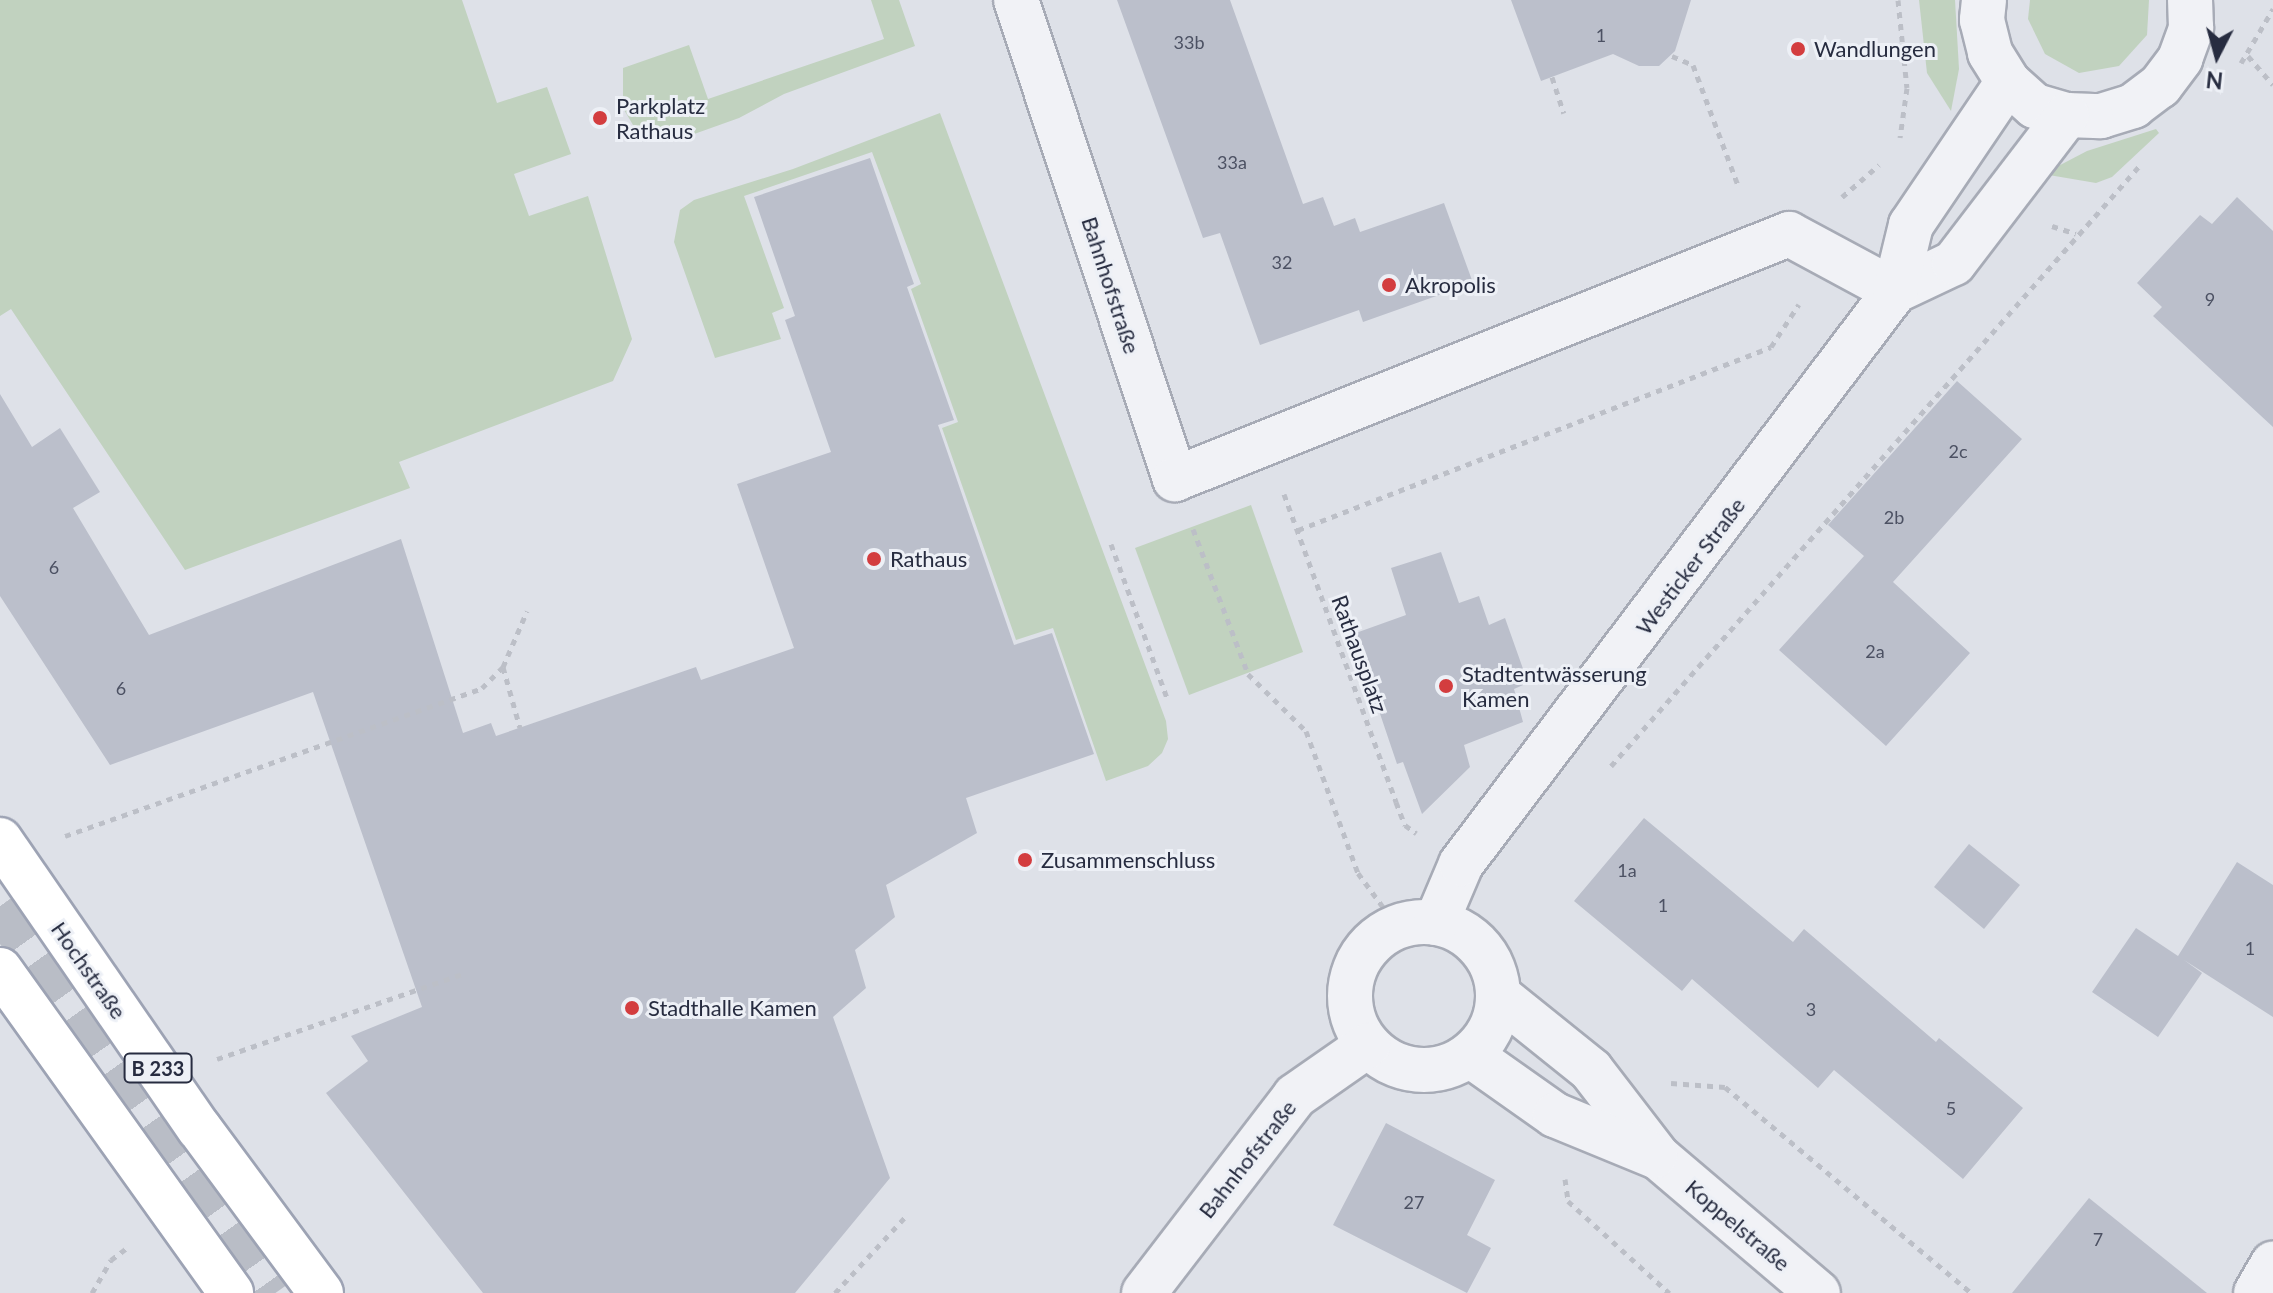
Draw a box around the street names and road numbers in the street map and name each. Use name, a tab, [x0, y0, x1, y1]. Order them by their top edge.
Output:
street label: Bahnhofstraße	[1076, 213, 1146, 357]
street label: Westicker Straße	[1630, 492, 1750, 640]
street label: Rathausplatz	[1326, 591, 1394, 717]
street label: Hochstraße	[46, 916, 132, 1024]
road number: B 233	[122, 1052, 194, 1084]
street label: Bahnhofstraße	[1193, 1095, 1301, 1223]
street label: Koppelstraße	[1680, 1174, 1796, 1276]

